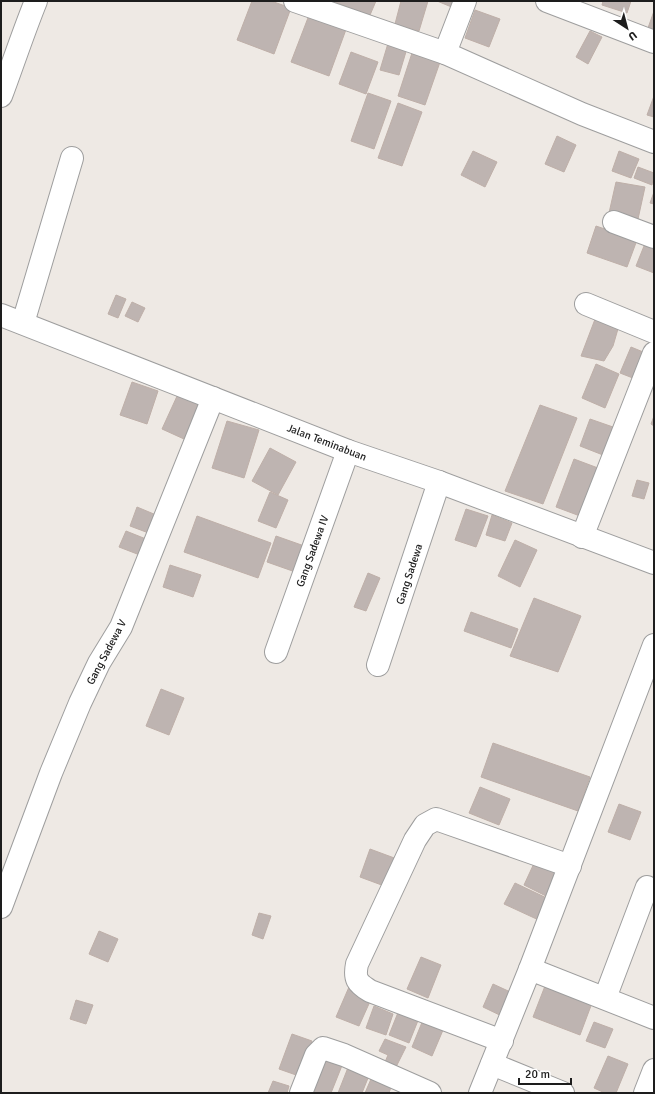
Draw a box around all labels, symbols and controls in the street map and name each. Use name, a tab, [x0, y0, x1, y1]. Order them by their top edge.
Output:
north arrow	[607, 8, 647, 48]
text: U	[626, 28, 639, 43]
street label: Jalan Teminabuan	[285, 421, 368, 464]
street label: Gang Sadewa IV	[294, 513, 332, 589]
street label: Gang Sadewa	[394, 542, 426, 606]
street label: Gang Sadewa V	[84, 617, 129, 687]
scale bar	[519, 1060, 571, 1086]
text: 20 m	[525, 1067, 550, 1082]

